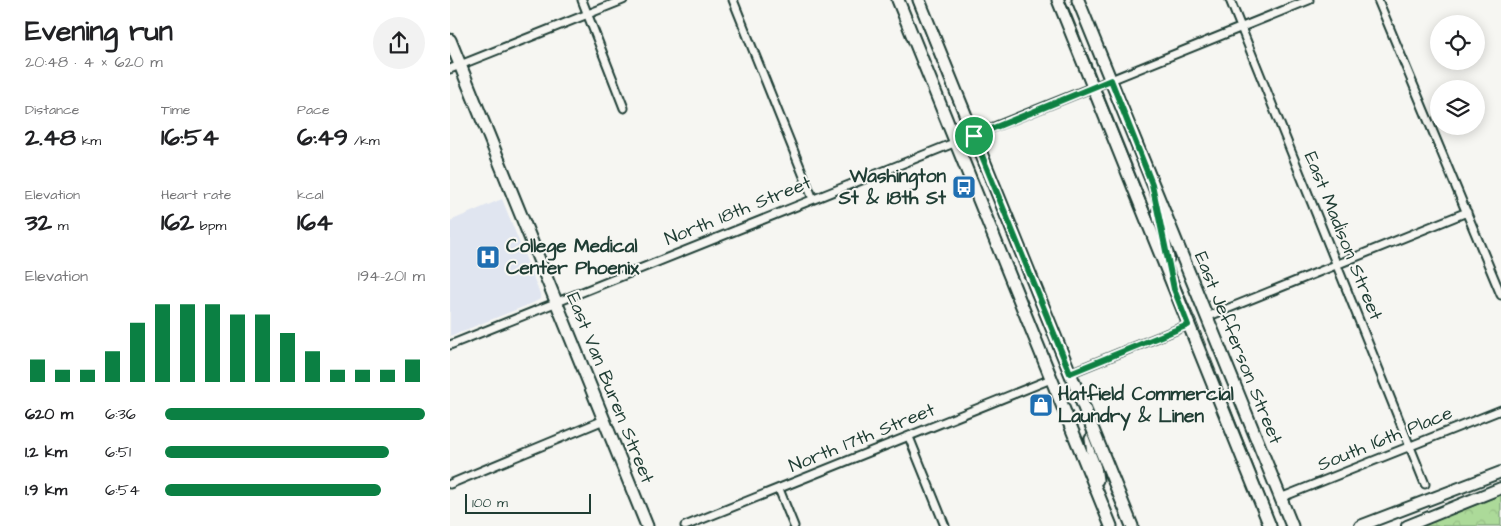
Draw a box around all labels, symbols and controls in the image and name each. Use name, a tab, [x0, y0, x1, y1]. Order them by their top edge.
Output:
text: Evening run	[25, 12, 173, 51]
map controls	[1430, 15, 1485, 135]
button: locate	[1430, 15, 1485, 70]
button: share	[373, 17, 425, 69]
text: 20:48 · 4 × 620 m	[25, 51, 163, 73]
button: layers	[1430, 80, 1485, 135]
text: Distance	[25, 100, 79, 120]
text: Time	[161, 100, 190, 120]
text: Pace	[297, 100, 329, 120]
pin	[953, 115, 995, 157]
text: 2.48	[25, 120, 76, 155]
text: 16:54	[161, 120, 219, 155]
text: 6:49	[297, 120, 348, 155]
icon: arrive	[960, 122, 988, 150]
text: km	[76, 131, 101, 151]
text: /km	[348, 131, 380, 151]
street label: East Madison Street	[1297, 148, 1389, 325]
place label: Washington St & 18th St	[838, 163, 946, 212]
street label: North 18th Street	[661, 169, 816, 253]
bus stop icon: Washington St & 18th St	[951, 174, 977, 200]
text: Elevation	[25, 185, 80, 205]
text: Heart rate	[161, 185, 231, 205]
text: kcal	[297, 185, 324, 205]
text: 32	[25, 205, 52, 240]
text: 162	[161, 205, 194, 240]
text: 164	[297, 205, 333, 240]
text: m	[52, 216, 69, 236]
text: bpm	[194, 216, 226, 236]
place label: College Medical Center Phoenix	[506, 233, 640, 282]
hospital icon: College Medical Center Phoenix	[475, 244, 501, 270]
street label: East Jefferson Street	[1187, 248, 1289, 449]
text: Elevation	[25, 265, 88, 287]
text: 194–201 m	[358, 265, 425, 287]
street label: East Van Buren Street	[559, 288, 661, 488]
place label: Hatfield Commercial Laundry & Linen	[1058, 381, 1234, 431]
shop icon: Hatfield Commercial Laundry & Linen	[1028, 392, 1054, 418]
street label: North 17th Street	[785, 396, 939, 480]
street label: South 16th Place	[1313, 400, 1457, 478]
text: 620 m	[25, 403, 73, 425]
text: 6:36	[105, 403, 136, 425]
text: 1.2 km	[25, 441, 67, 463]
text: 6:51	[105, 441, 131, 463]
text: 1.9 km	[25, 479, 67, 501]
text: 6:54	[105, 479, 140, 501]
scale bar	[465, 491, 591, 514]
text: 100 m	[472, 493, 508, 513]

